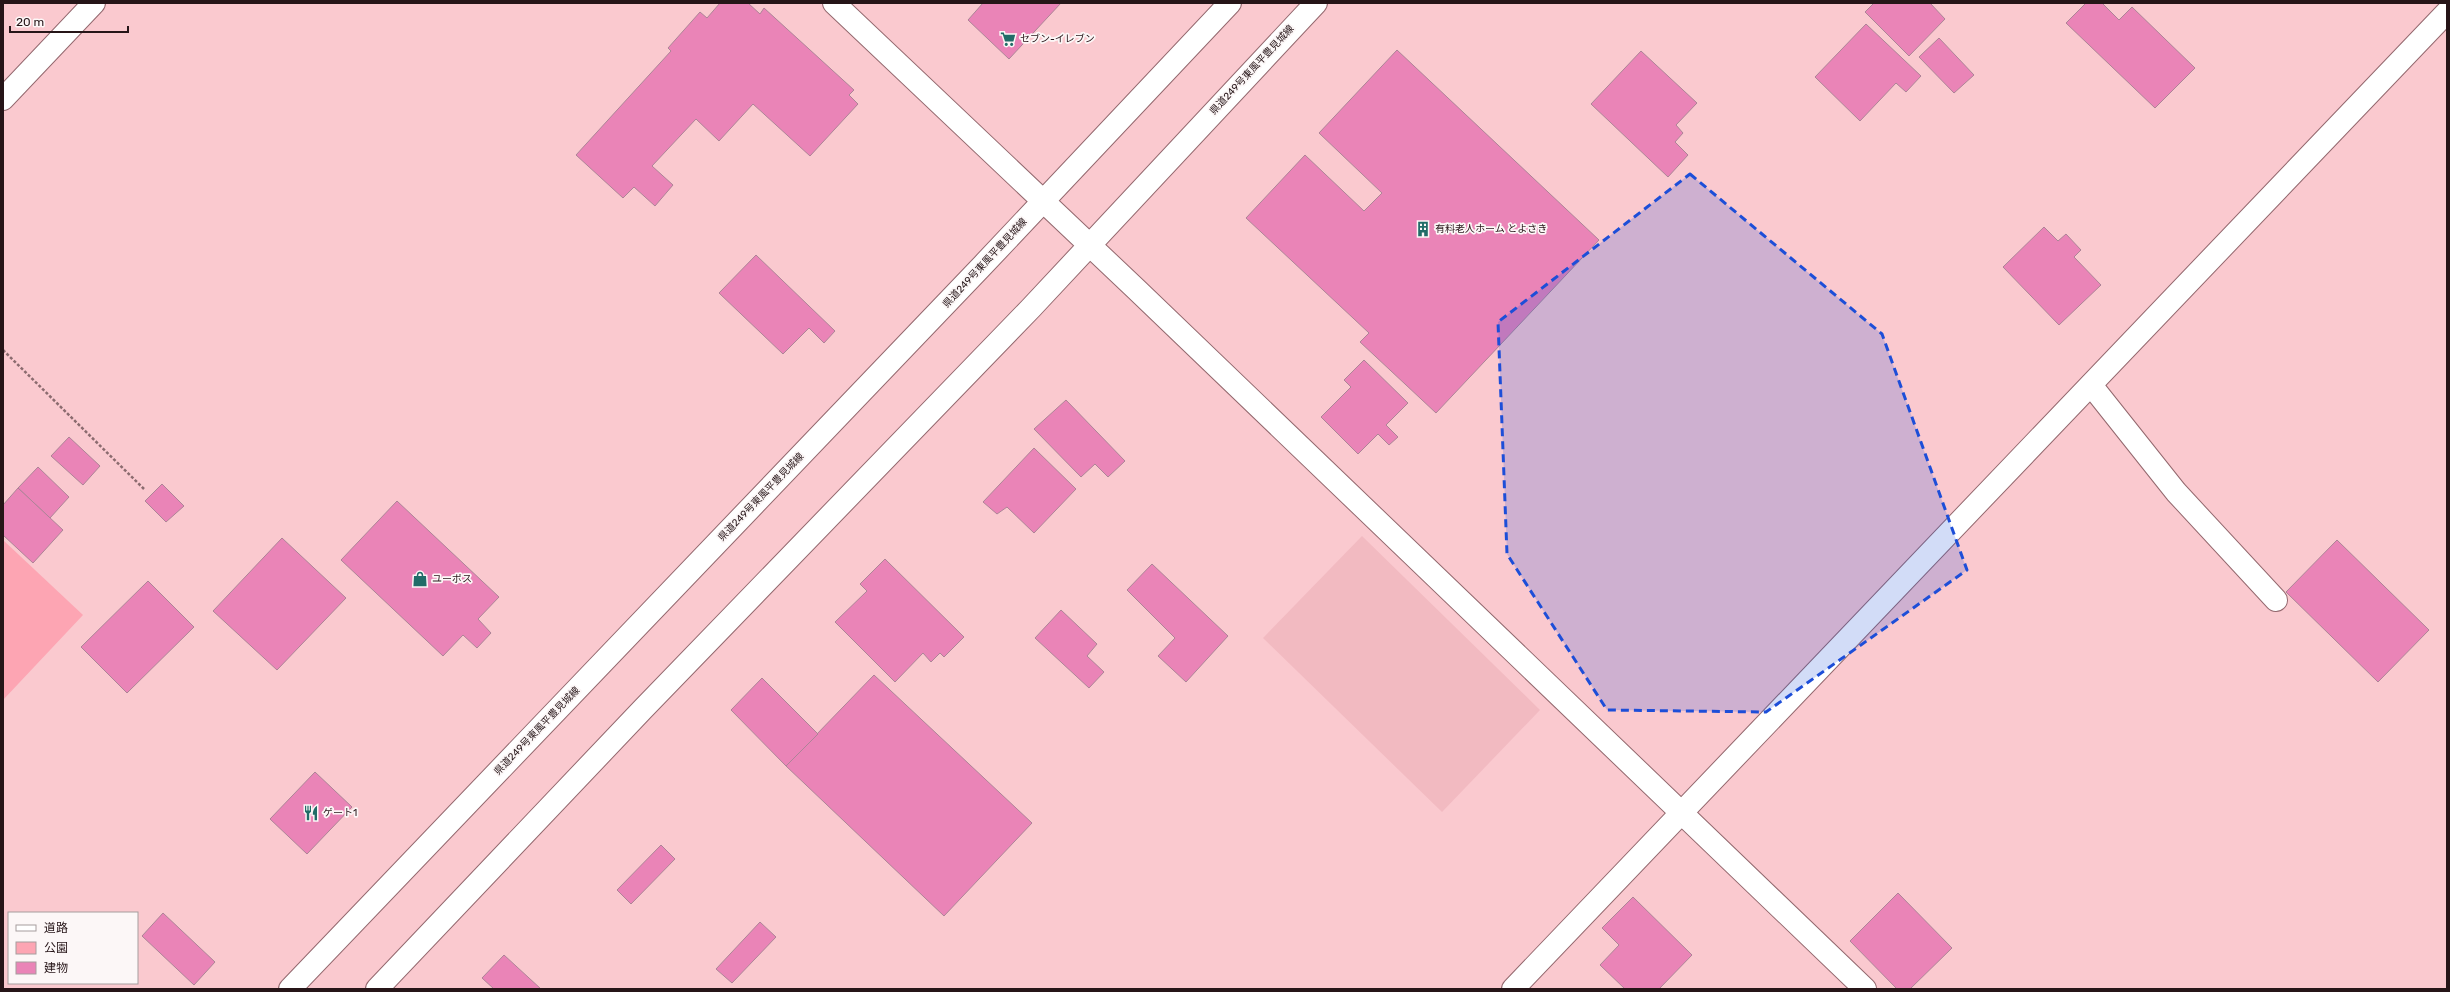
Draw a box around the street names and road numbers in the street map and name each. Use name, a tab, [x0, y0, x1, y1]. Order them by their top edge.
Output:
street label: 県道249号東風平豊見城線	[1207, 23, 1297, 117]
street label: 県道249号東風平豊見城線	[940, 216, 1030, 310]
street label: 県道249号東風平豊見城線	[716, 450, 806, 544]
street label: 県道249号東風平豊見城線	[492, 684, 582, 778]

